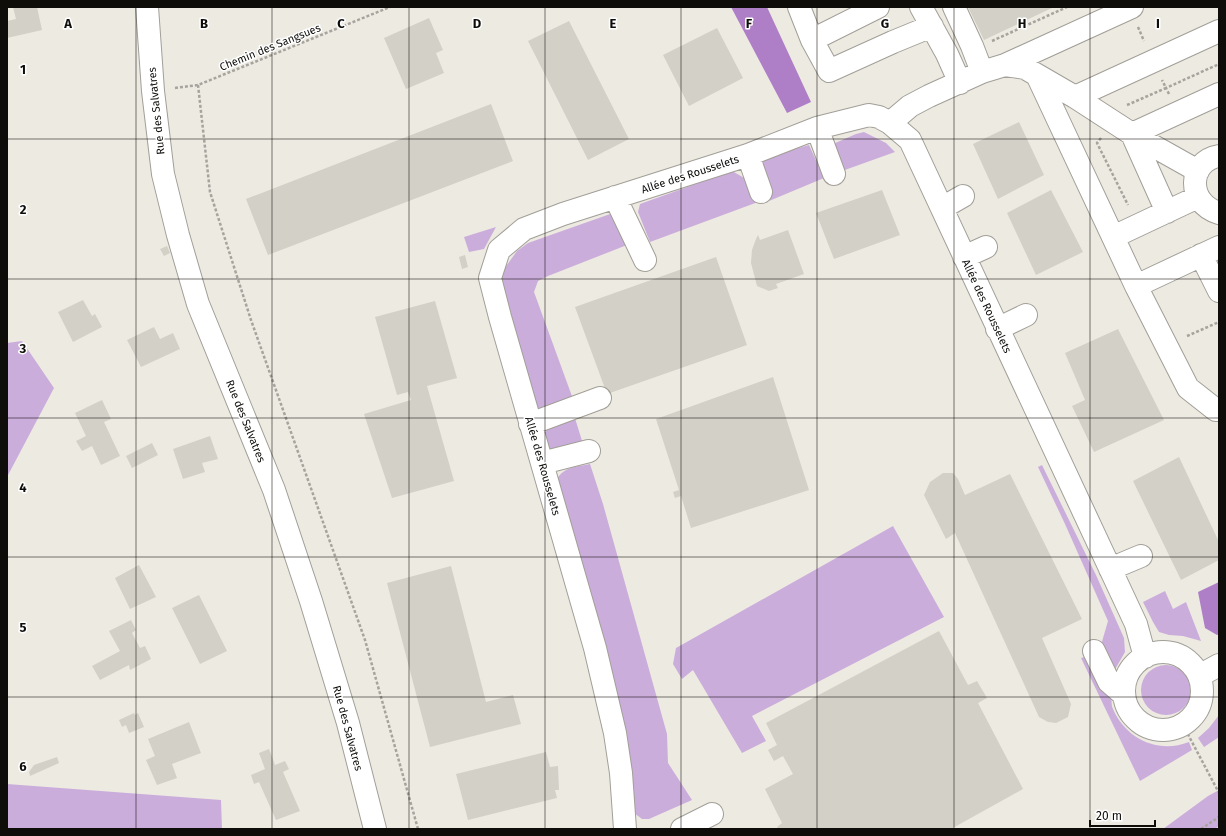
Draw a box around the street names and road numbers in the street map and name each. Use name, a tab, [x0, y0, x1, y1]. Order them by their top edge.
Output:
street label: Chemin des Sangsues	[218, 21, 323, 74]
street label: Rue des Salvatres	[145, 67, 168, 155]
street label: Allée des Rousselets	[640, 153, 741, 196]
street label: Allée des Rousselets	[959, 257, 1014, 355]
street label: Rue des Salvatres	[223, 378, 268, 464]
street label: Allée des Rousselets	[522, 415, 563, 517]
street label: Rue des Salvatres	[330, 684, 365, 772]

